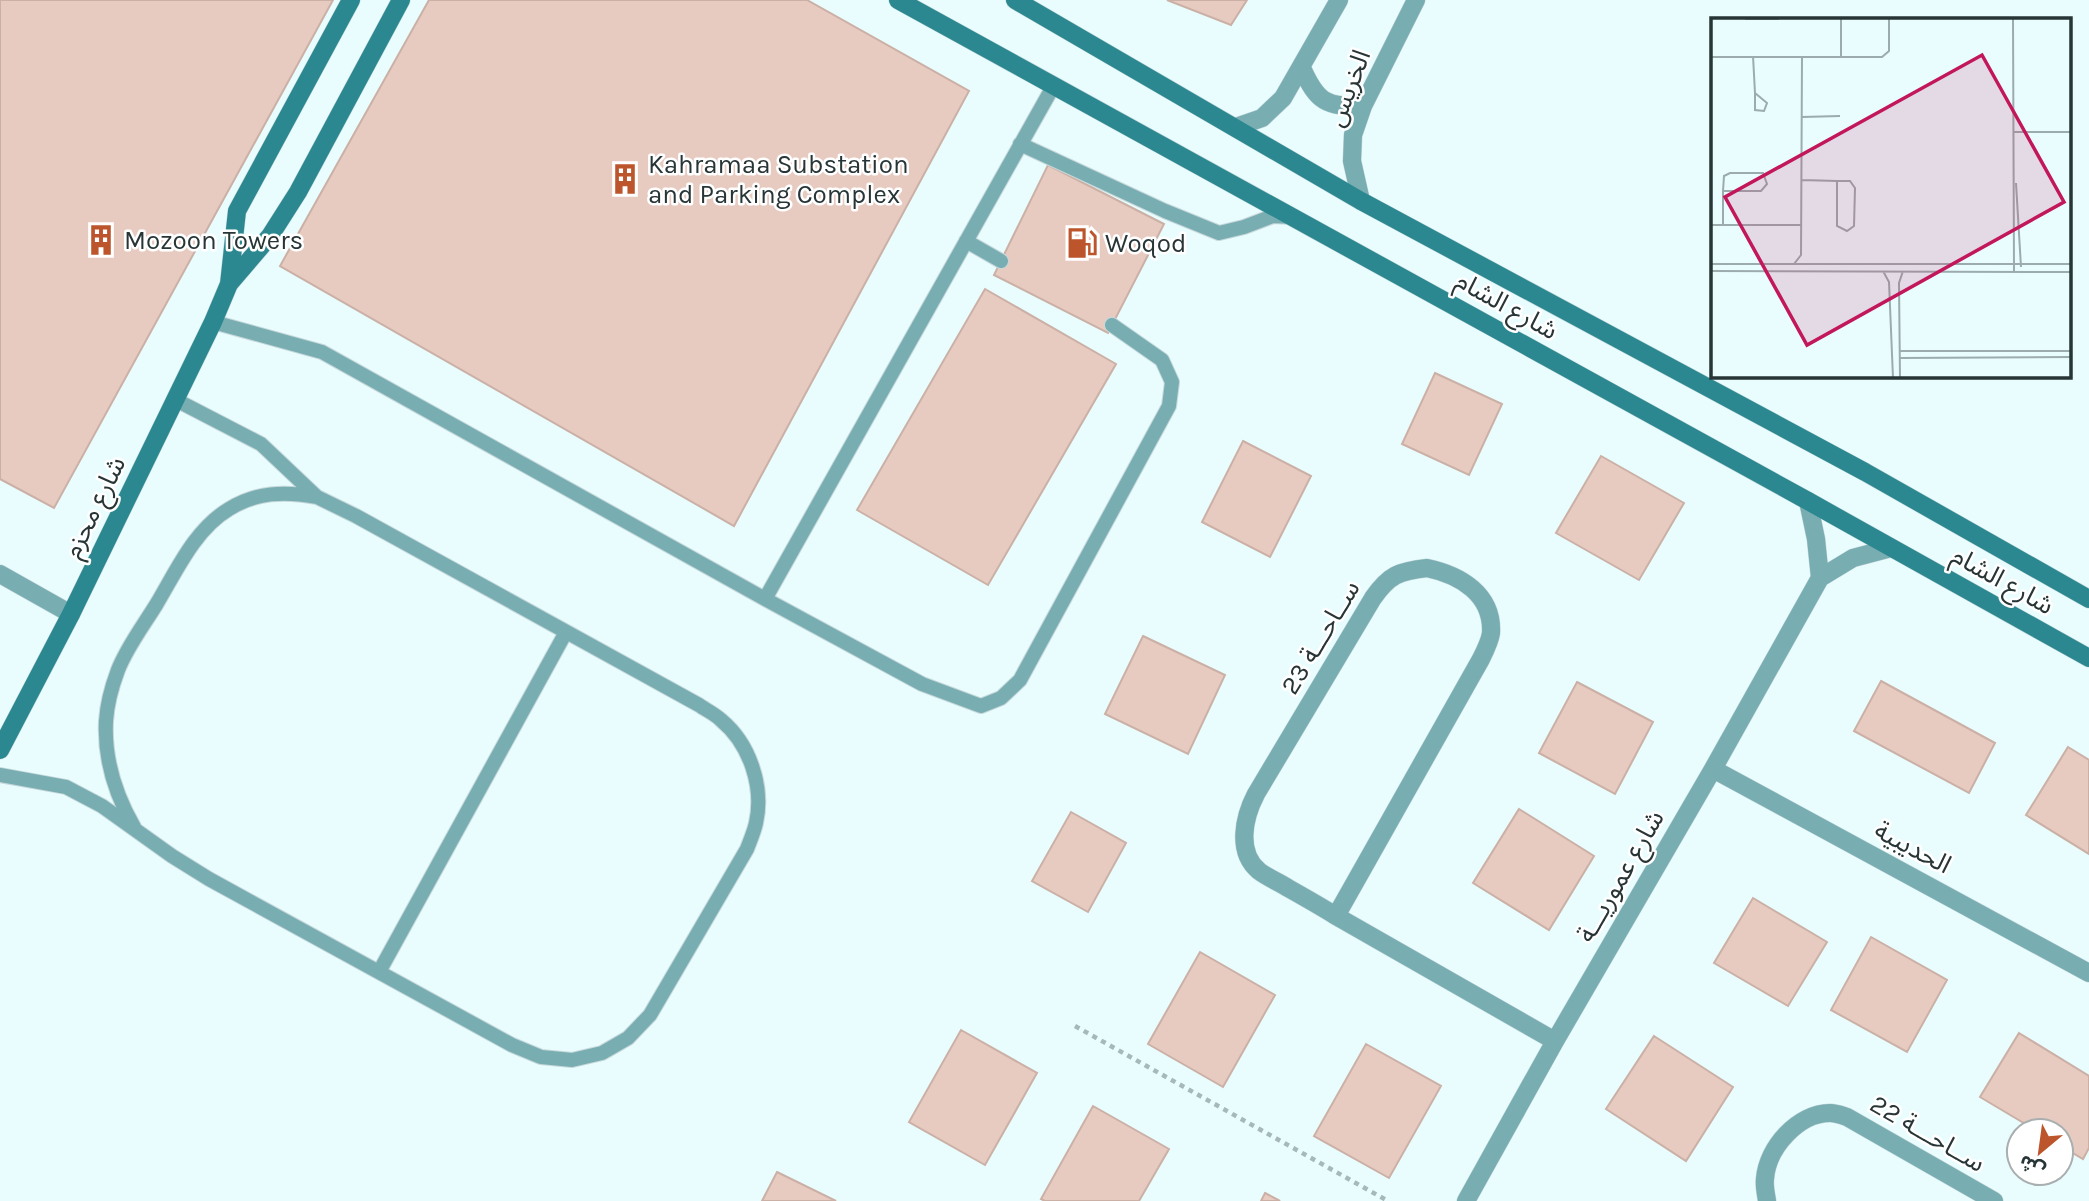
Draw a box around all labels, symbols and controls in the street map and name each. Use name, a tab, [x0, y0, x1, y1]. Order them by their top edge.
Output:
inset map	[1711, 18, 2072, 378]
street label: الخريس	[1320, 45, 1377, 131]
place label: Kahramaa Substation and Parking Complex	[648, 149, 909, 210]
building icon: Kahramaa Substation and Parking Complex	[608, 162, 642, 196]
building icon: Mozoon Towers	[84, 223, 118, 257]
place label: Mozoon Towers	[124, 225, 303, 256]
fuel station icon: Woqod	[1065, 226, 1099, 260]
place label: Woqod	[1105, 228, 1186, 259]
street label: شارع الشام	[1448, 265, 1563, 350]
street label: شارع محزم	[57, 451, 136, 565]
street label: شارع الشام	[1944, 540, 2059, 625]
street label: ســاحـــة 23	[1274, 575, 1367, 700]
street label: شارع عموريـــة	[1570, 805, 1673, 949]
street label: الحديبية	[1869, 814, 1956, 880]
street label: ســاحـــة 22	[1865, 1088, 1991, 1179]
north arrow	[2005, 1117, 2075, 1187]
text: ش	[2016, 1150, 2049, 1182]

